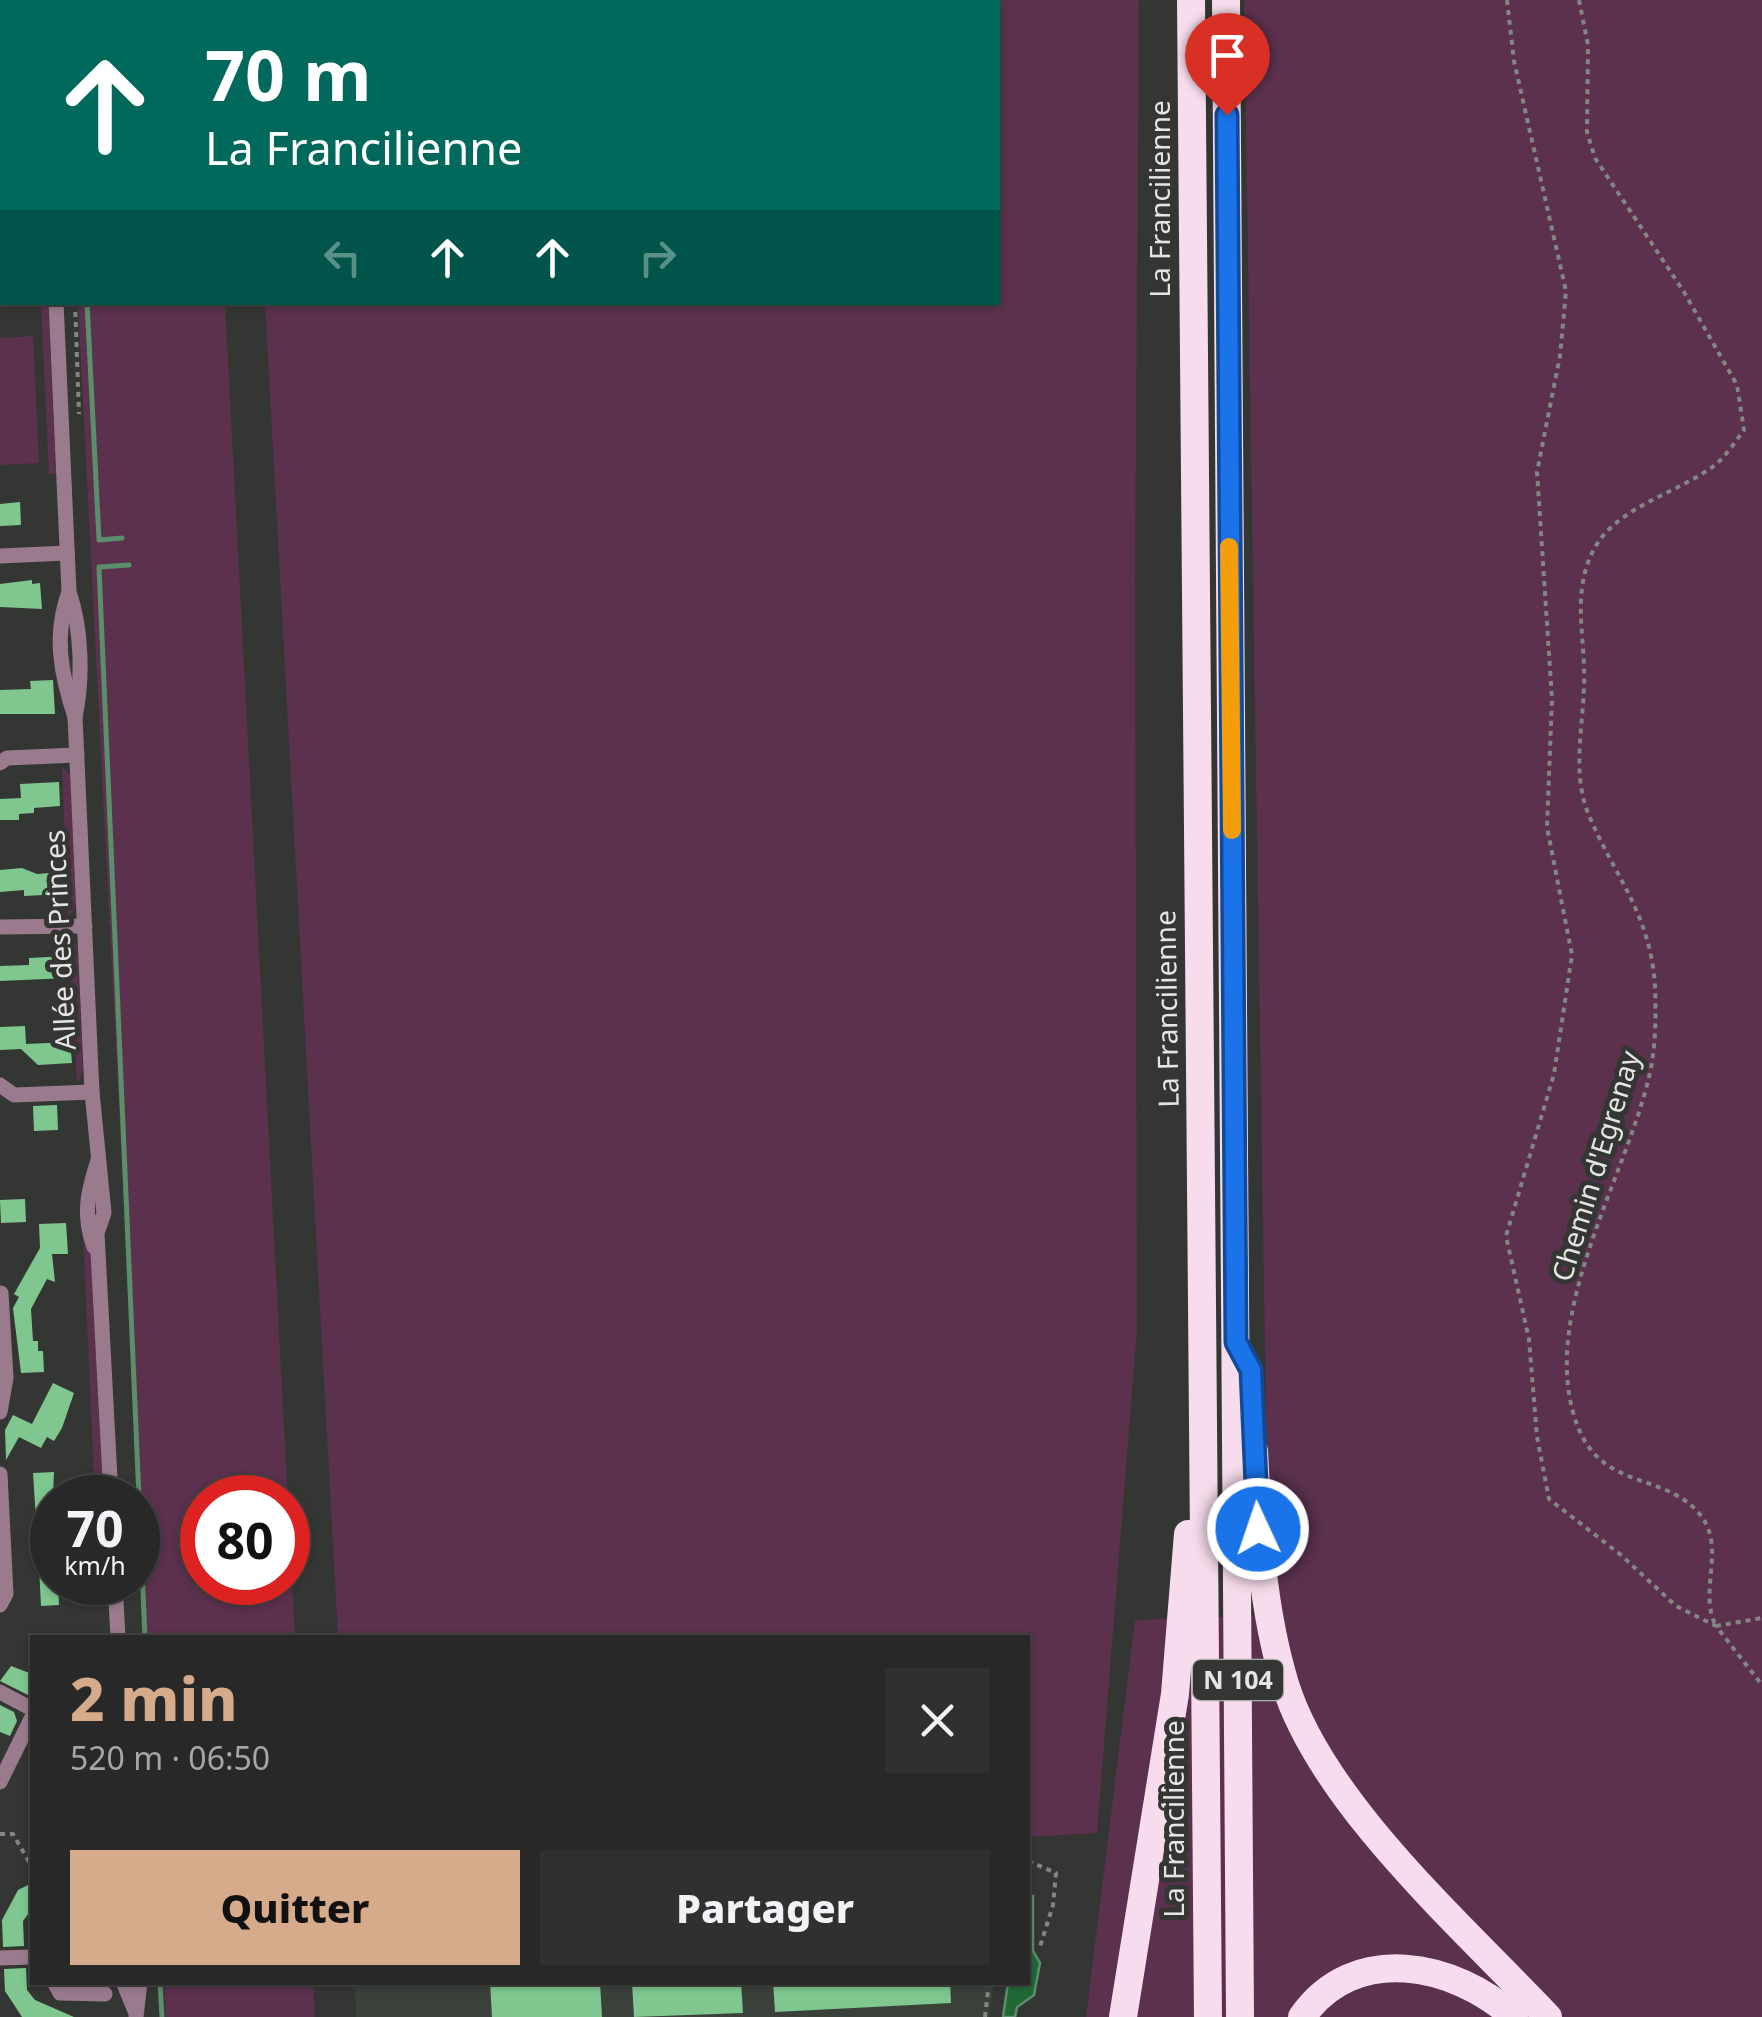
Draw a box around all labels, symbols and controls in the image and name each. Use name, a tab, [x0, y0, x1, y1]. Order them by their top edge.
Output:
pin	[1185, 13, 1270, 116]
text: 70 m	[205, 26, 372, 122]
icon: arrive	[1200, 28, 1255, 83]
icon: ahead	[40, 40, 170, 170]
street label: La Francilienne	[1140, 100, 1178, 298]
text: La Francilienne	[205, 117, 522, 178]
icon: left	[315, 230, 370, 285]
icon: ahead	[420, 230, 475, 285]
icon: ahead	[525, 230, 580, 285]
icon: right	[630, 230, 685, 285]
street label: Allée des Princes	[34, 829, 84, 1051]
street label: La Francilienne	[1145, 910, 1187, 1108]
street label: Chemin d'Egrenay	[1542, 1045, 1648, 1286]
speed limit sign: 80	[180, 1475, 310, 1605]
position arrow	[1206, 1477, 1310, 1581]
text: 70	[66, 1494, 124, 1562]
text: km/h	[64, 1548, 126, 1582]
text: 2 min	[70, 1657, 238, 1739]
road number: N 104	[1193, 1660, 1283, 1700]
button: close	[885, 1668, 990, 1773]
street label: La Francilienne	[1154, 1720, 1192, 1918]
text: 520 m · 06:50	[70, 1736, 270, 1779]
button: Quitter	[70, 1850, 520, 1965]
button: Partager	[540, 1850, 990, 1965]

